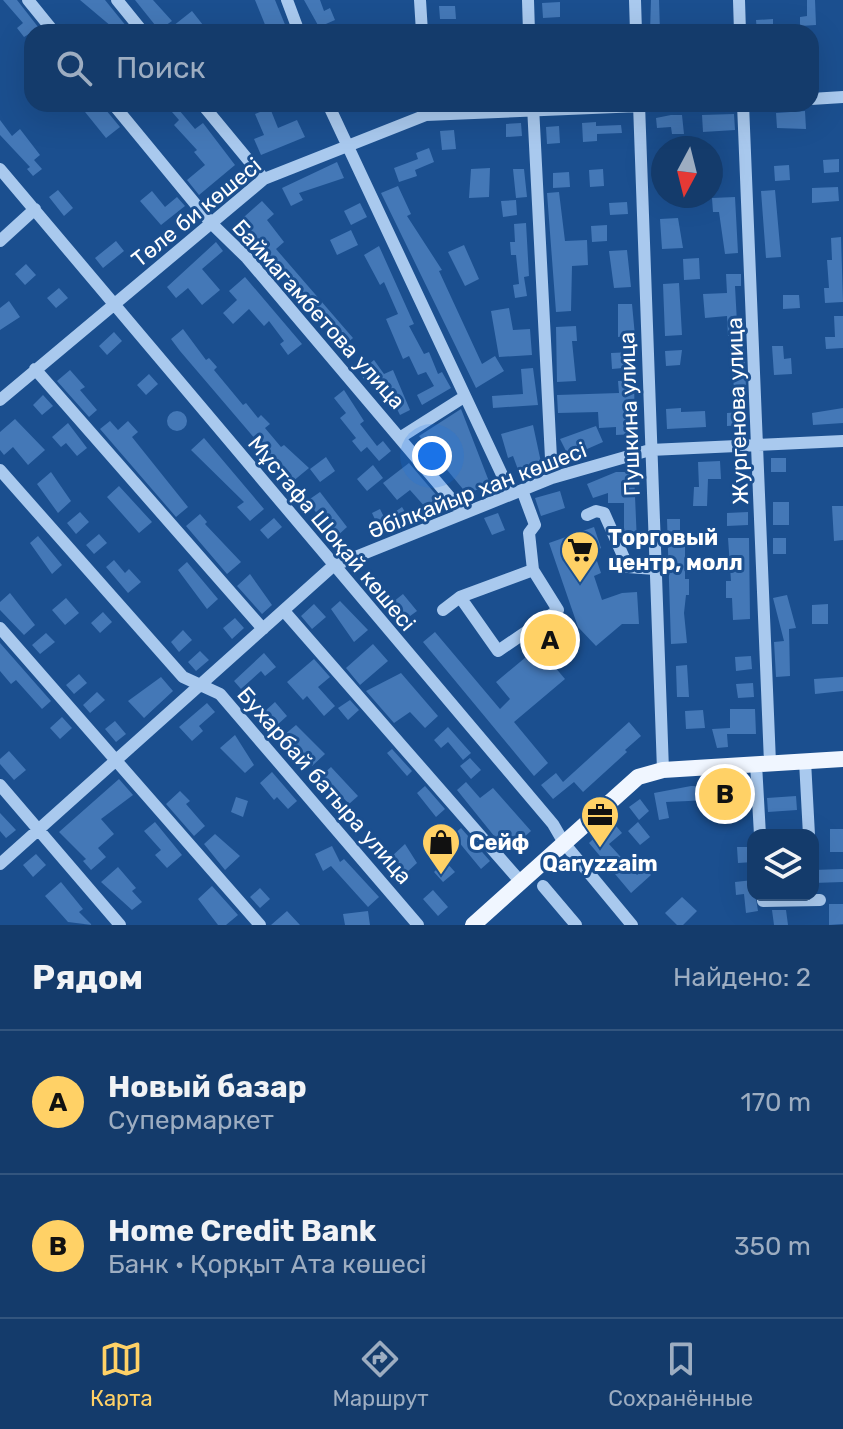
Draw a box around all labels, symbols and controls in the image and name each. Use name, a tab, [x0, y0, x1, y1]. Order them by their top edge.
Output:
search box	[24, 24, 819, 112]
icon: search	[52, 46, 96, 90]
text: Поиск	[116, 50, 206, 86]
north arrow	[651, 136, 723, 208]
street label: Төле би көшесі	[126, 152, 267, 273]
street label: Баймагамбетова улица	[226, 214, 411, 415]
street label: Жургенова улица	[721, 317, 754, 505]
street label: Пушкина улица	[613, 331, 646, 497]
street label: Мұстафа Шоқай көшесі	[242, 430, 421, 636]
street label: Әбілқайыр хан көшесі	[364, 436, 590, 545]
your location	[412, 436, 452, 476]
place label: Торговый центр, молл	[608, 524, 743, 576]
supermarket icon: Торговый центр, молл	[559, 529, 601, 584]
pin: A	[524, 610, 576, 670]
street label: Бухарбай батыра улица	[232, 681, 418, 890]
pin: B	[699, 764, 751, 824]
office icon: Qaryzzaim	[579, 794, 621, 849]
shop icon: Сейф	[420, 821, 462, 876]
place label: Сейф	[469, 829, 529, 856]
map controls	[747, 829, 819, 901]
button: layers	[747, 829, 819, 901]
place label: Qaryzzaim	[542, 850, 658, 877]
text: Рядом	[32, 957, 143, 998]
text: Найдено: 2	[673, 962, 811, 993]
text: Новый базар	[108, 1069, 307, 1105]
text: A	[49, 1087, 67, 1118]
text: 170 m	[741, 1087, 811, 1118]
text: Супермаркет	[108, 1105, 274, 1136]
text: Home Credit Bank	[108, 1213, 376, 1249]
text: B	[49, 1231, 67, 1262]
text: 350 m	[734, 1231, 811, 1262]
text: Банк · Қорқыт Ата көшесі	[108, 1249, 427, 1280]
tab: Карта	[90, 1337, 153, 1412]
tab: Маршрут	[332, 1337, 428, 1412]
tab: Сохранённые	[608, 1337, 753, 1412]

